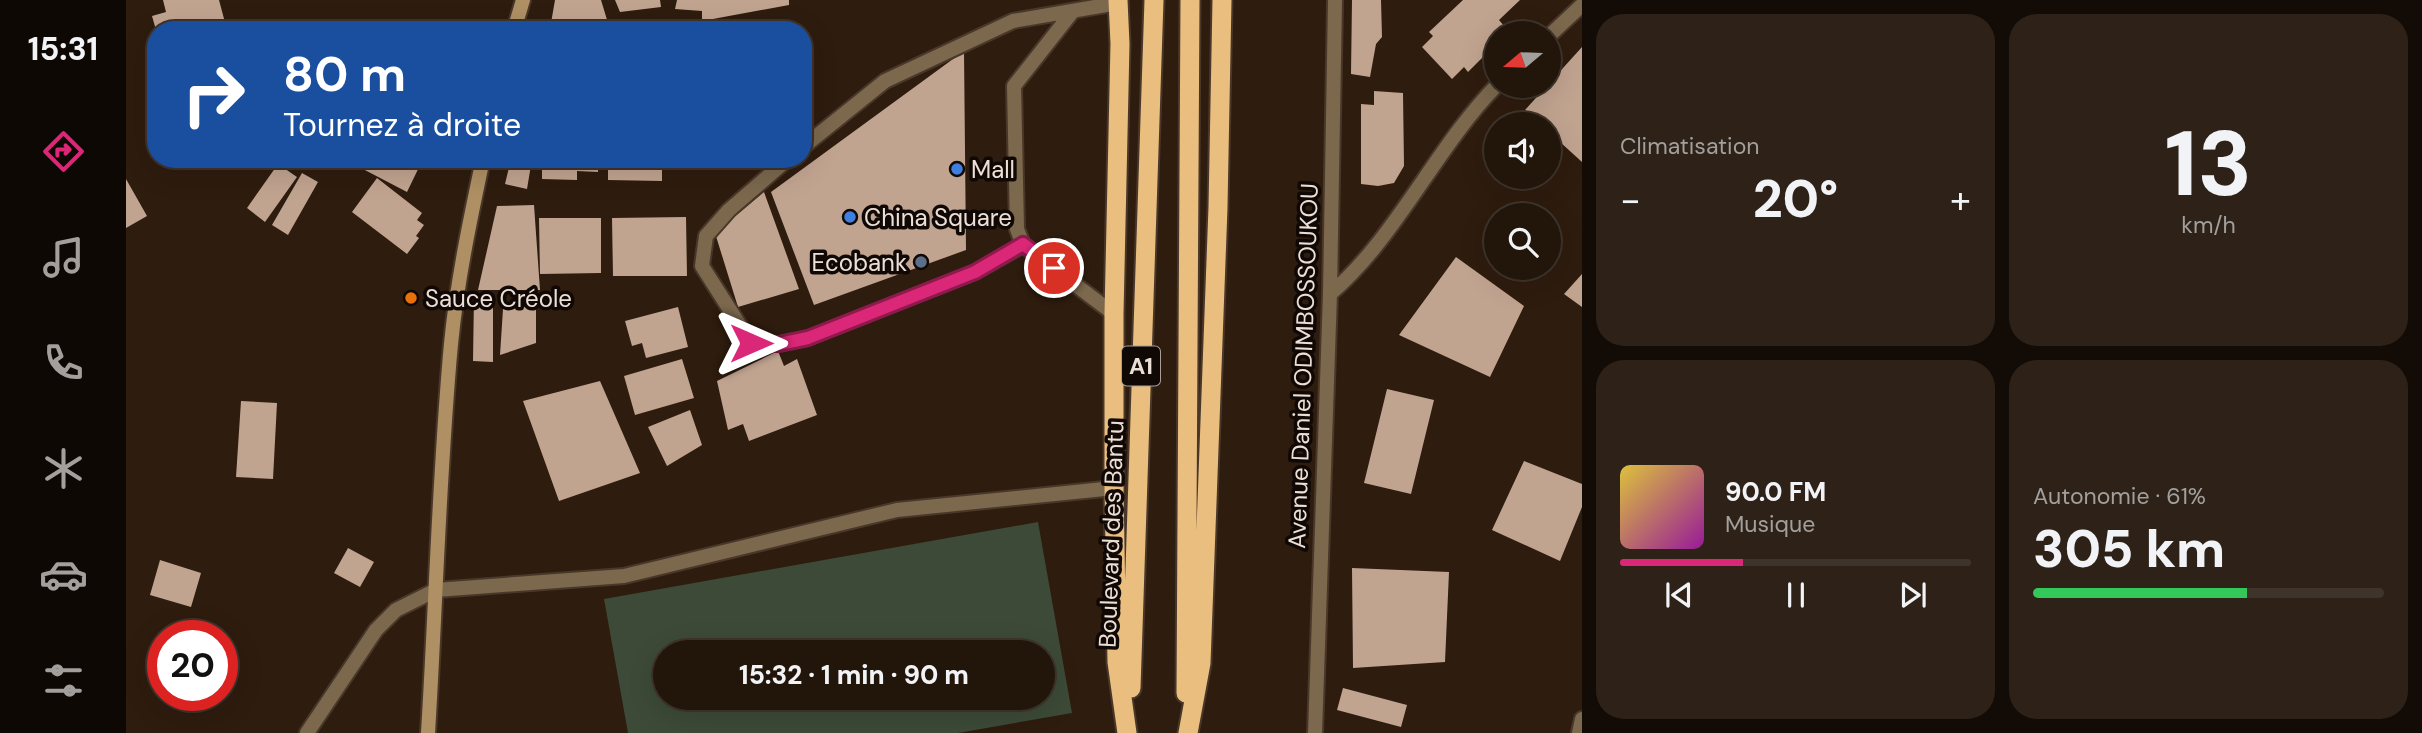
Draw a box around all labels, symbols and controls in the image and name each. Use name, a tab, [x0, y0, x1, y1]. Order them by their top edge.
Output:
north arrow	[1484, 21, 1561, 98]
map controls	[1484, 21, 1561, 280]
text: 15:31	[28, 28, 98, 70]
text: 80 m	[283, 42, 406, 106]
icon: right	[168, 49, 259, 140]
text: Tournez à droite	[283, 104, 521, 146]
text: 13	[2165, 105, 2253, 223]
button: sound	[1484, 112, 1561, 189]
icon: directions	[39, 127, 88, 176]
text: Climatisation	[1620, 131, 1759, 161]
place label: Mall	[971, 154, 1015, 185]
marker: Mall	[949, 161, 965, 177]
text: 20°	[1753, 165, 1838, 233]
text: −	[1620, 175, 1641, 225]
text: +	[1950, 175, 1971, 225]
street label: Avenue Daniel ODIMBOSSOUKOU	[1281, 183, 1325, 549]
place label: China Square	[864, 202, 1012, 233]
button: search	[1484, 203, 1561, 280]
marker: China Square	[842, 209, 858, 225]
text: km/h	[2181, 210, 2236, 240]
icon: music	[39, 233, 88, 282]
pin	[1024, 238, 1084, 298]
place label: Ecobank	[812, 247, 907, 278]
icon: arrive	[1035, 249, 1073, 287]
marker: Ecobank	[913, 254, 929, 270]
place label: Sauce Créole	[425, 283, 572, 314]
marker: Sauce Créole	[403, 290, 419, 306]
position arrow	[714, 306, 788, 380]
icon: phone	[39, 338, 88, 387]
road number: A1	[1122, 346, 1160, 386]
street label: Boulevard des Bantu	[1092, 420, 1130, 648]
icon: climate	[39, 444, 88, 493]
text: 90.0 FM	[1725, 475, 1826, 509]
text: Autonomie · 61%	[2033, 481, 2206, 511]
text: Musique	[1725, 509, 1815, 539]
text: 305 km	[2033, 515, 2225, 583]
icon: car	[39, 550, 88, 599]
icon: previous	[1660, 576, 1698, 614]
icon: pause	[1777, 576, 1815, 614]
icon: next	[1894, 576, 1932, 614]
speed limit sign: 20	[147, 620, 238, 711]
icon: filters	[39, 656, 88, 705]
text: 15:32 · 1 min · 90 m	[739, 658, 969, 692]

